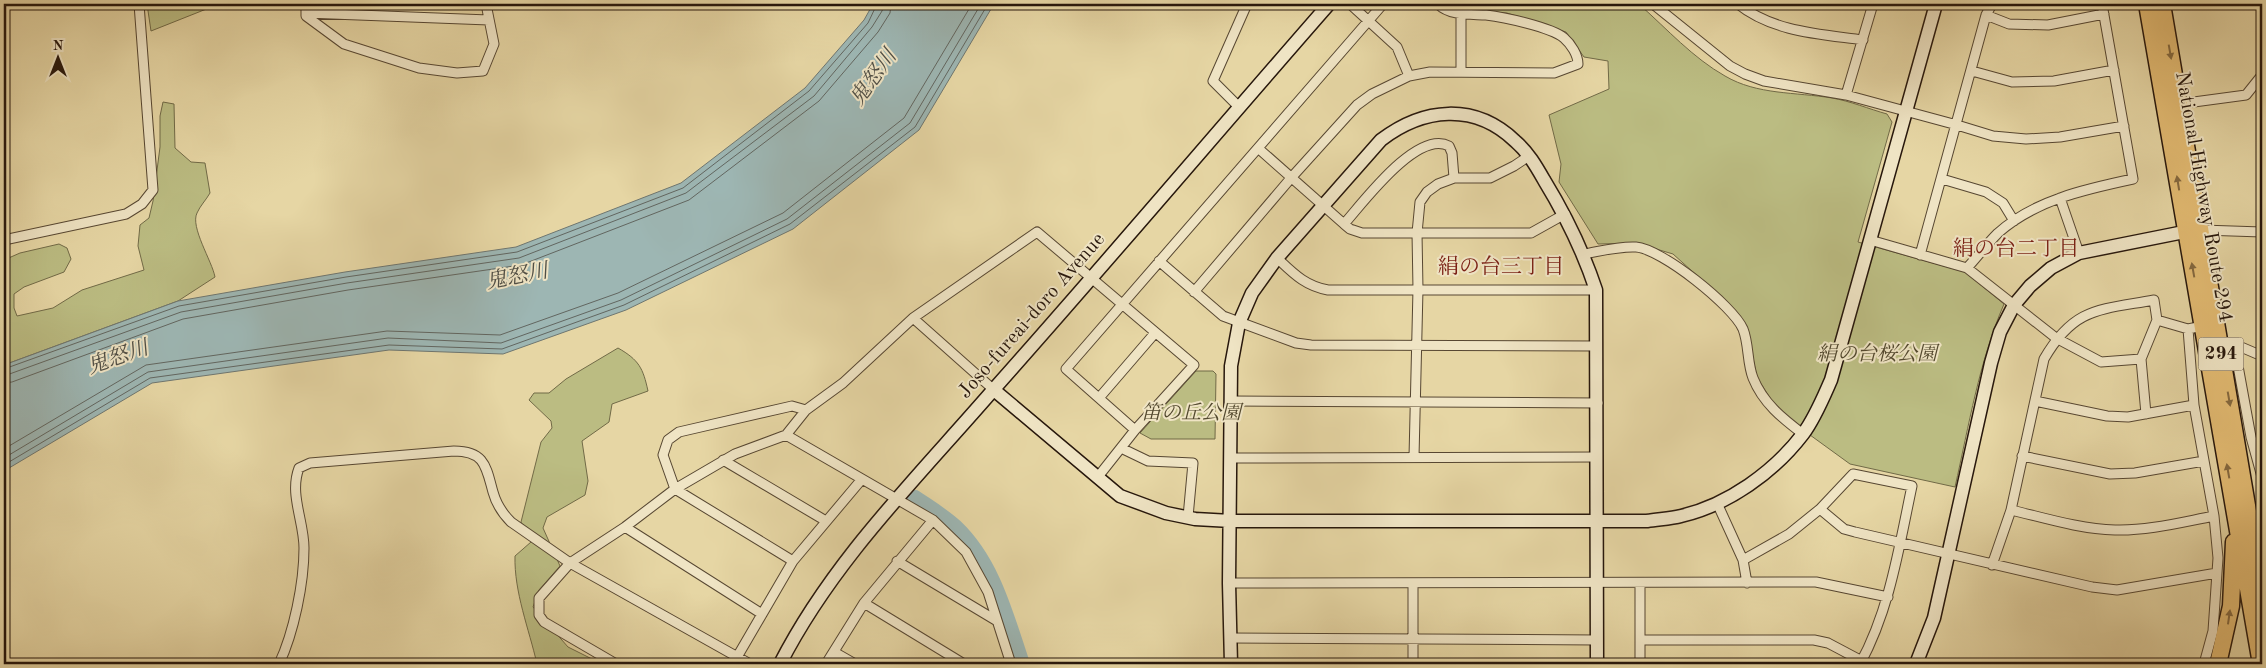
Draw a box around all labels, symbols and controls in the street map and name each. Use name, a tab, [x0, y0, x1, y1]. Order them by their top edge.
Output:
north arrow	[32, 32, 82, 82]
text: N	[53, 39, 64, 53]
water label: 鬼怒川	[845, 44, 902, 110]
one-way arrow	[2166, 44, 2174, 60]
street label: National Highway Route 294	[2171, 70, 2235, 324]
one-way arrow	[2174, 175, 2182, 191]
street label: Joso-fureai-doro Avenue	[955, 230, 1109, 402]
district label: 絹の台二丁目	[1953, 237, 2079, 260]
district label: 絹の台三丁目	[1438, 255, 1564, 278]
water label: 鬼怒川	[484, 258, 552, 293]
one-way arrow	[2188, 262, 2196, 278]
water label: 鬼怒川	[84, 335, 153, 378]
road number: 294	[2198, 338, 2244, 370]
park label: 絹の台桜公園	[1817, 343, 1940, 365]
one-way arrow	[2226, 391, 2234, 407]
park label: 笛の丘公園	[1141, 402, 1244, 424]
one-way arrow	[2223, 463, 2231, 479]
one-way arrow	[2225, 608, 2233, 624]

